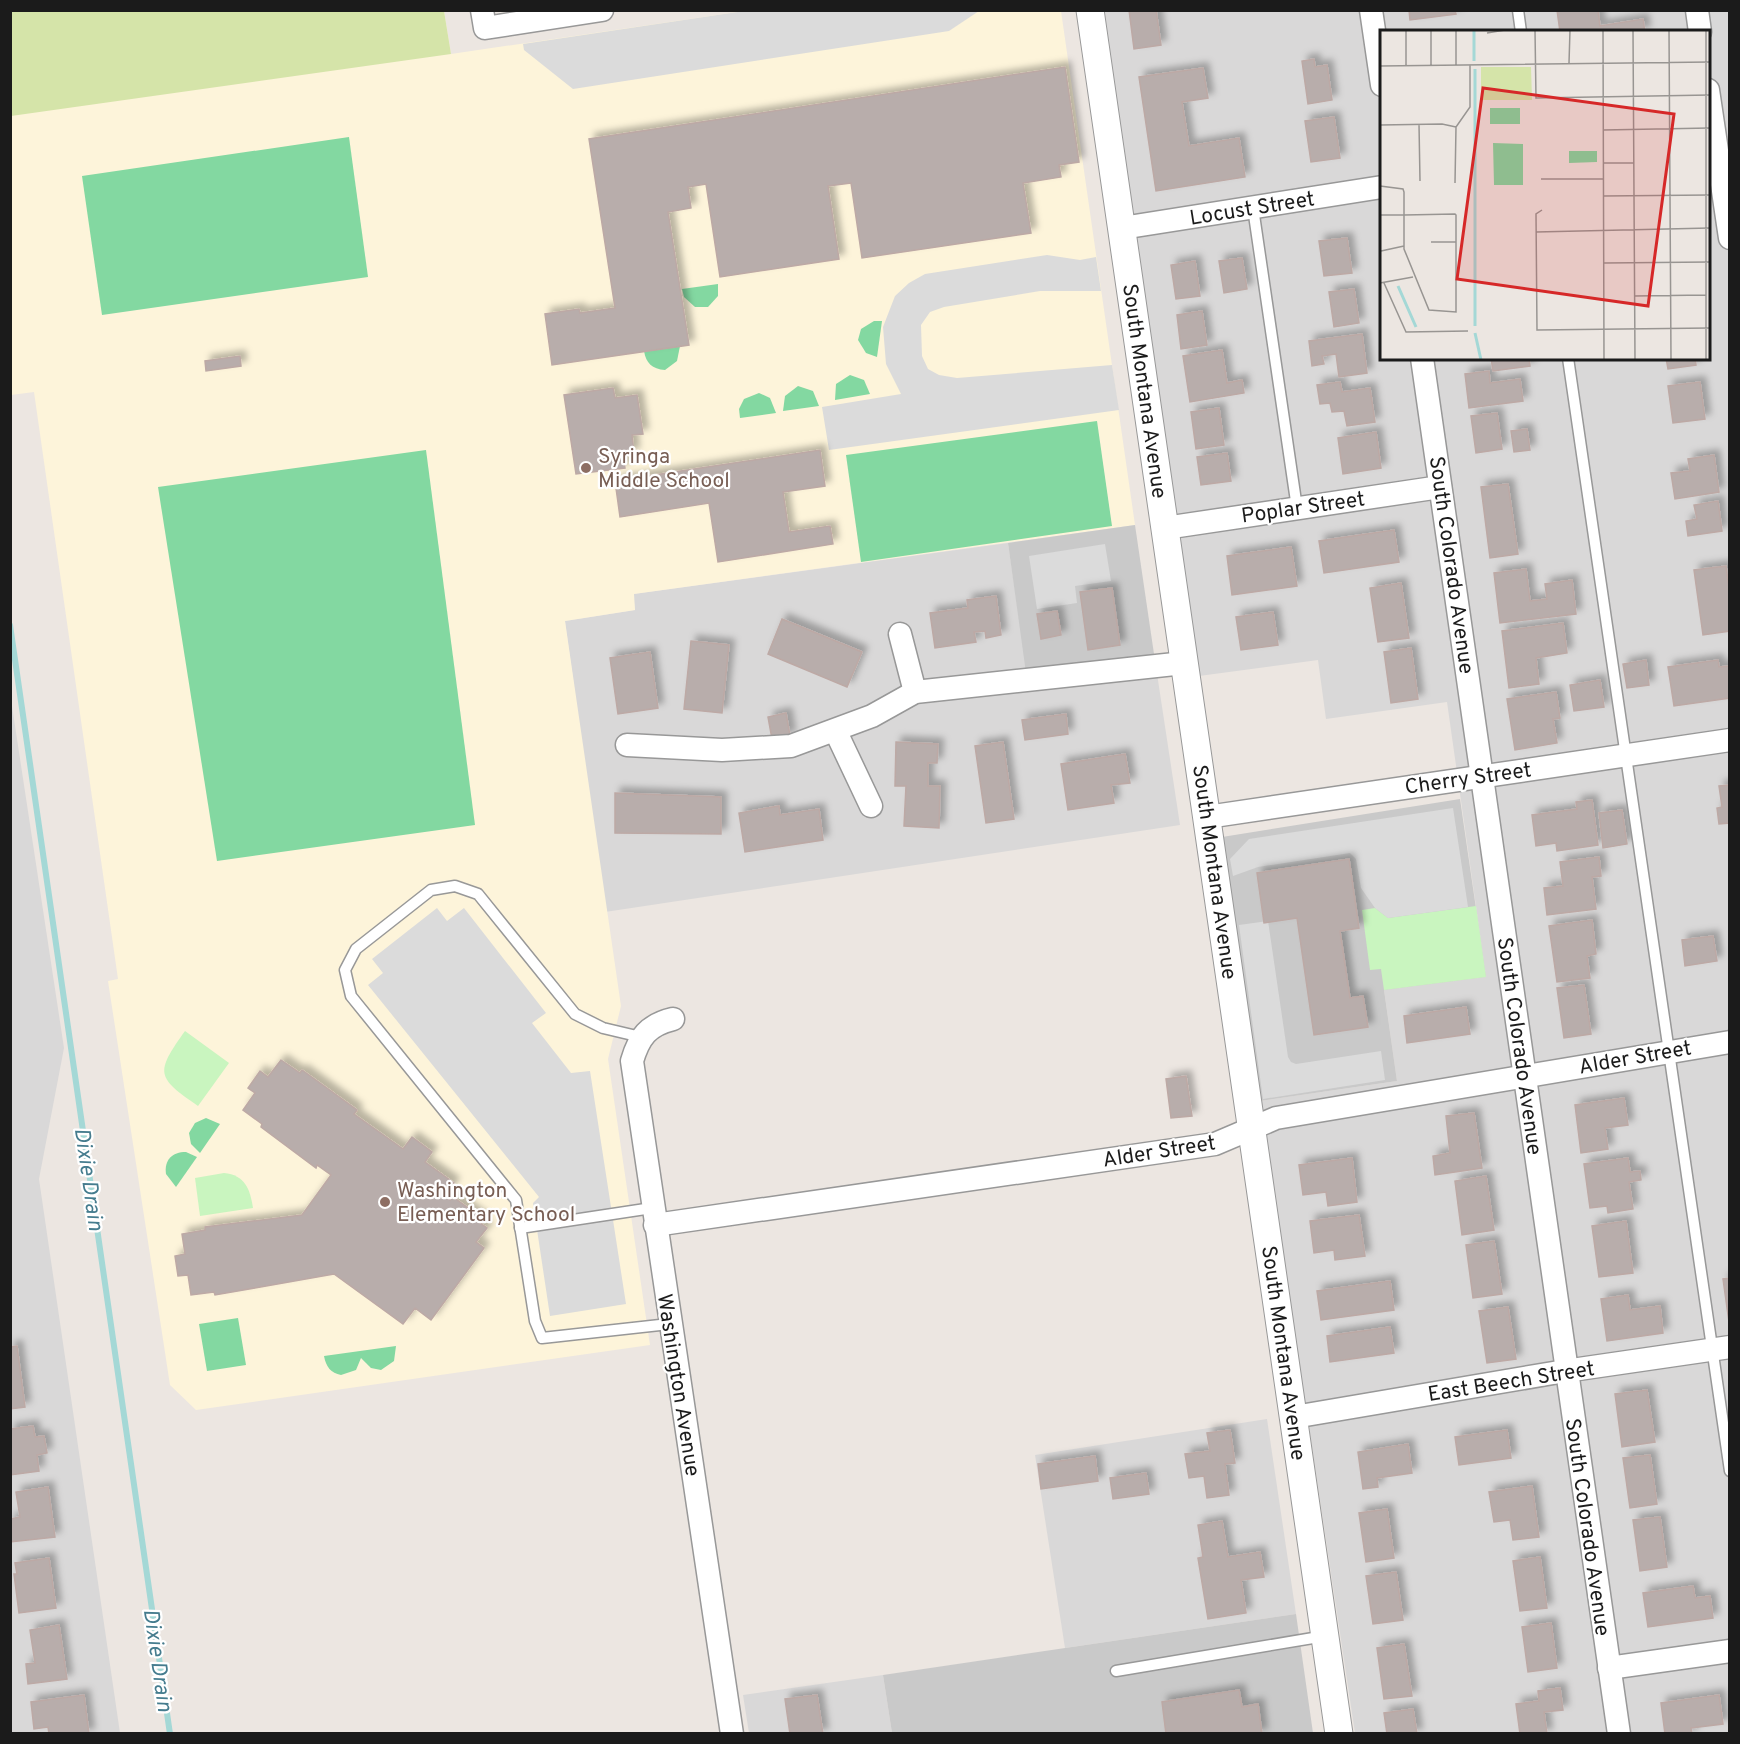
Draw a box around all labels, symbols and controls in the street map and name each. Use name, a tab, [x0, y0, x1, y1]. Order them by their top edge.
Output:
inset map	[1380, 30, 1710, 360]
street label: Locust Street	[1188, 186, 1317, 233]
street label: South Montana Avenue	[1115, 282, 1172, 500]
place label: Syringa Middle School	[598, 444, 730, 495]
street label: South Colorado Avenue	[1422, 455, 1479, 676]
marker: Syringa Middle School	[579, 461, 593, 475]
street label: Poplar Street	[1240, 486, 1367, 531]
street label: Cherry Street	[1403, 757, 1533, 802]
street label: South Montana Avenue	[1185, 763, 1242, 981]
street label: South Colorado Avenue	[1490, 936, 1547, 1157]
street label: Alder Street	[1577, 1035, 1694, 1082]
water label: Dixie Drain	[67, 1126, 108, 1233]
street label: Alder Street	[1101, 1130, 1218, 1175]
place label: Washington Elementary School	[397, 1178, 575, 1229]
marker: Washington Elementary School	[378, 1195, 392, 1209]
street label: South Montana Avenue	[1254, 1244, 1311, 1462]
street label: Washington Avenue	[650, 1292, 705, 1479]
street label: East Beech Street	[1426, 1356, 1597, 1409]
street label: South Colorado Avenue	[1558, 1417, 1615, 1638]
water label: Dixie Drain	[136, 1607, 177, 1714]

